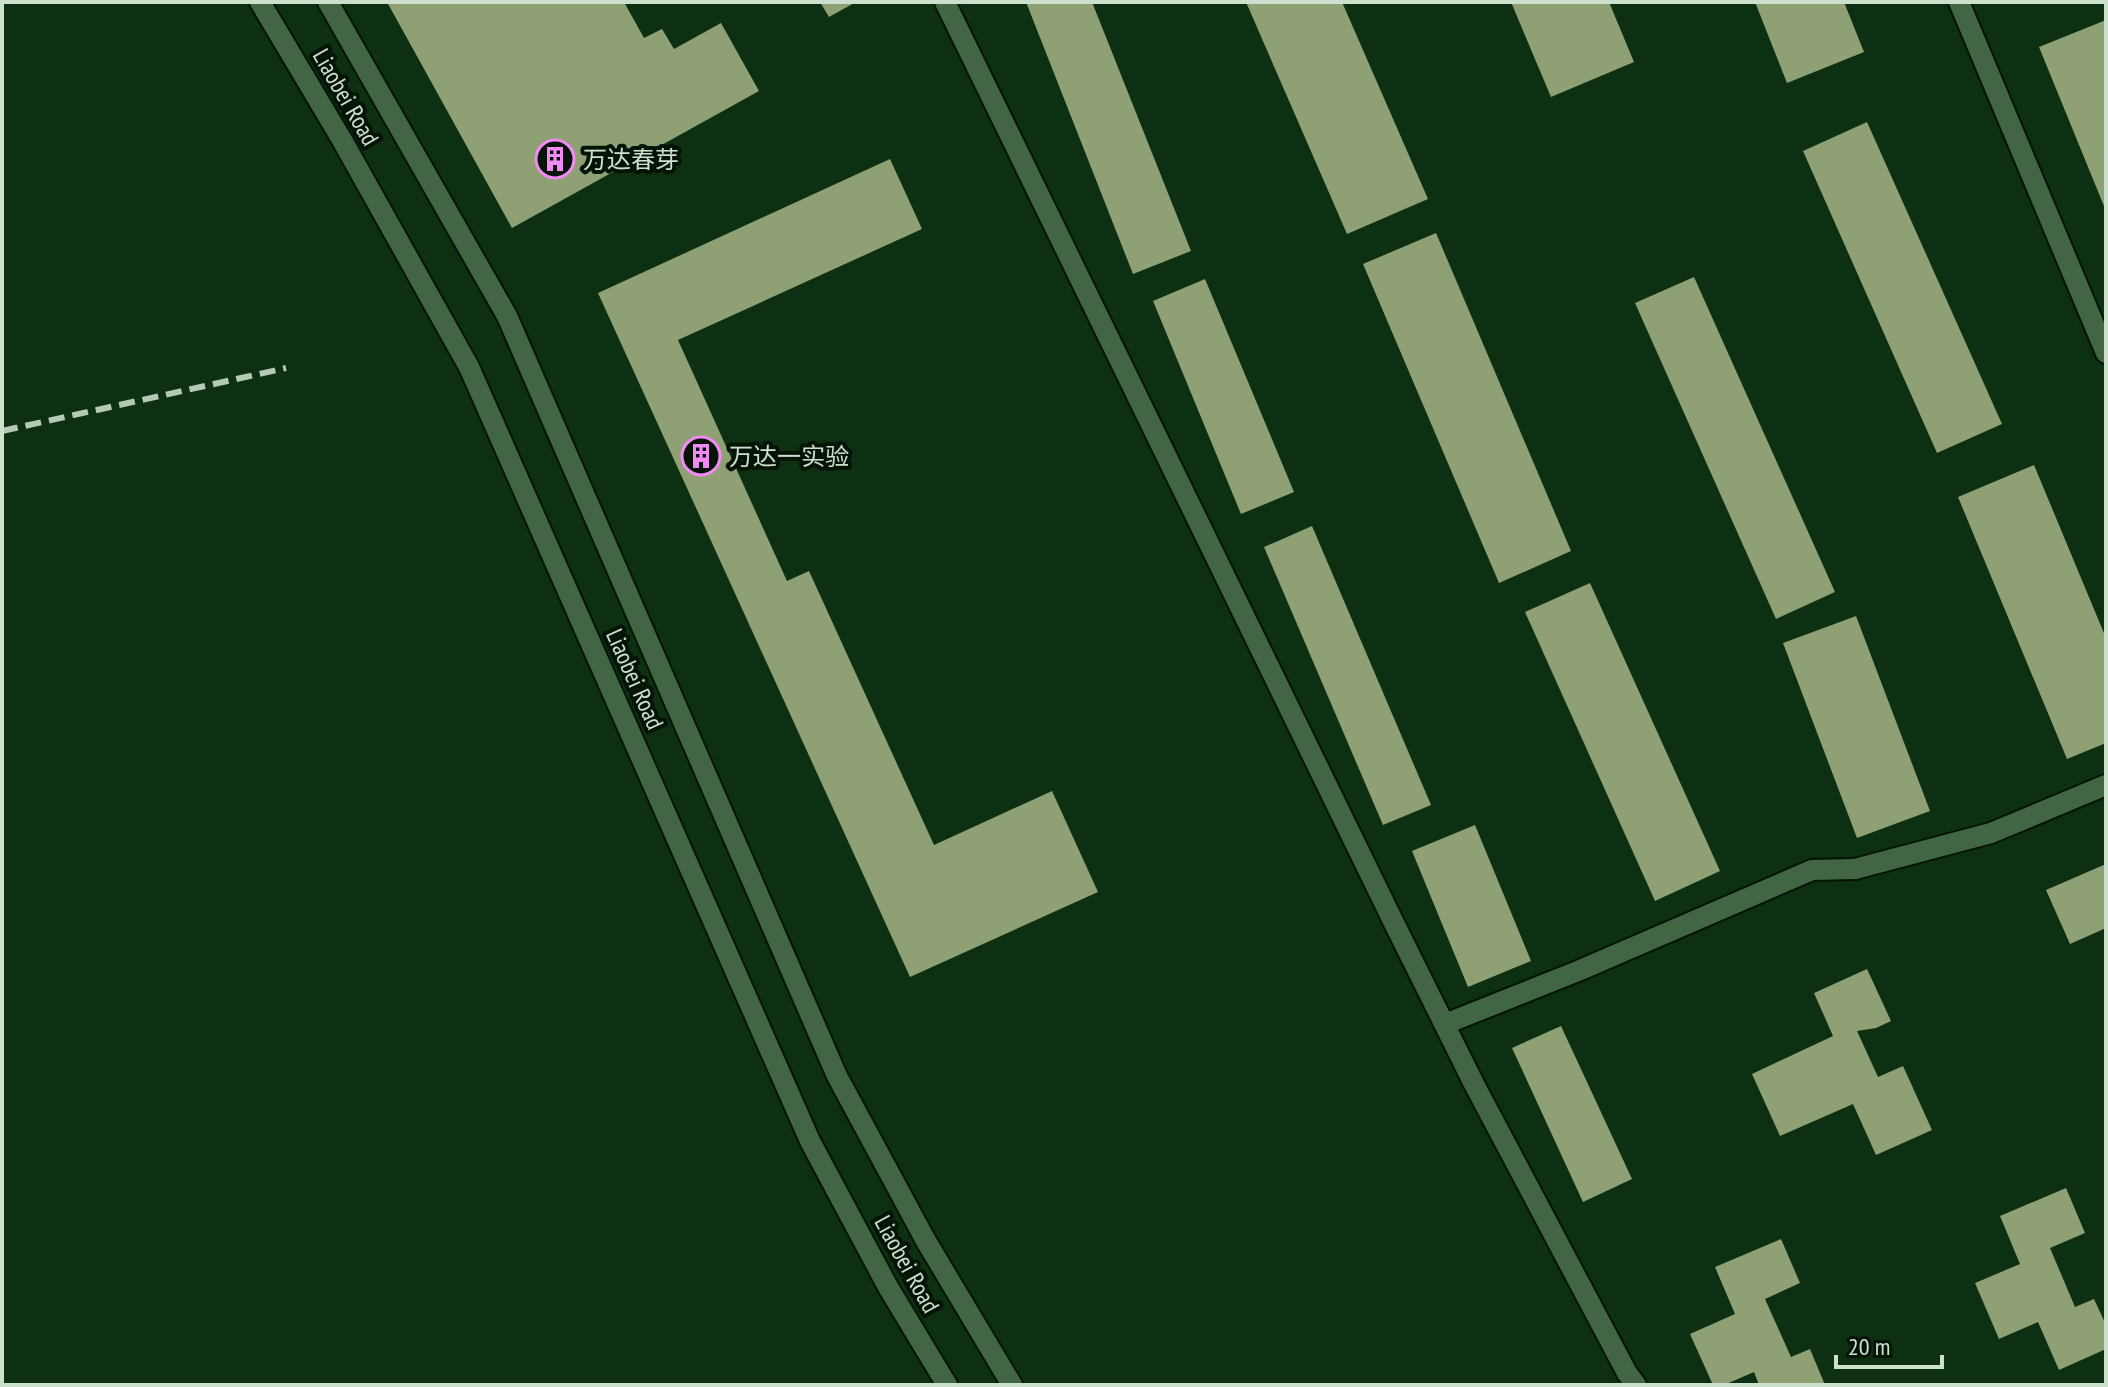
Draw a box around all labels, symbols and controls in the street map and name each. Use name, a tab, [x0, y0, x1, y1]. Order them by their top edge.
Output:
street label: Liaobei Road	[306, 43, 386, 151]
building icon: 万达春芽	[534, 138, 576, 180]
place label: 万达春芽	[583, 144, 679, 175]
building icon: 万达一实验	[680, 435, 722, 477]
place label: 万达一实验	[729, 441, 849, 472]
street label: Liaobei Road	[599, 624, 671, 734]
street label: Liaobei Road	[868, 1210, 946, 1318]
scale bar	[1836, 1319, 1942, 1369]
text: 20 m	[1848, 1331, 1890, 1362]

